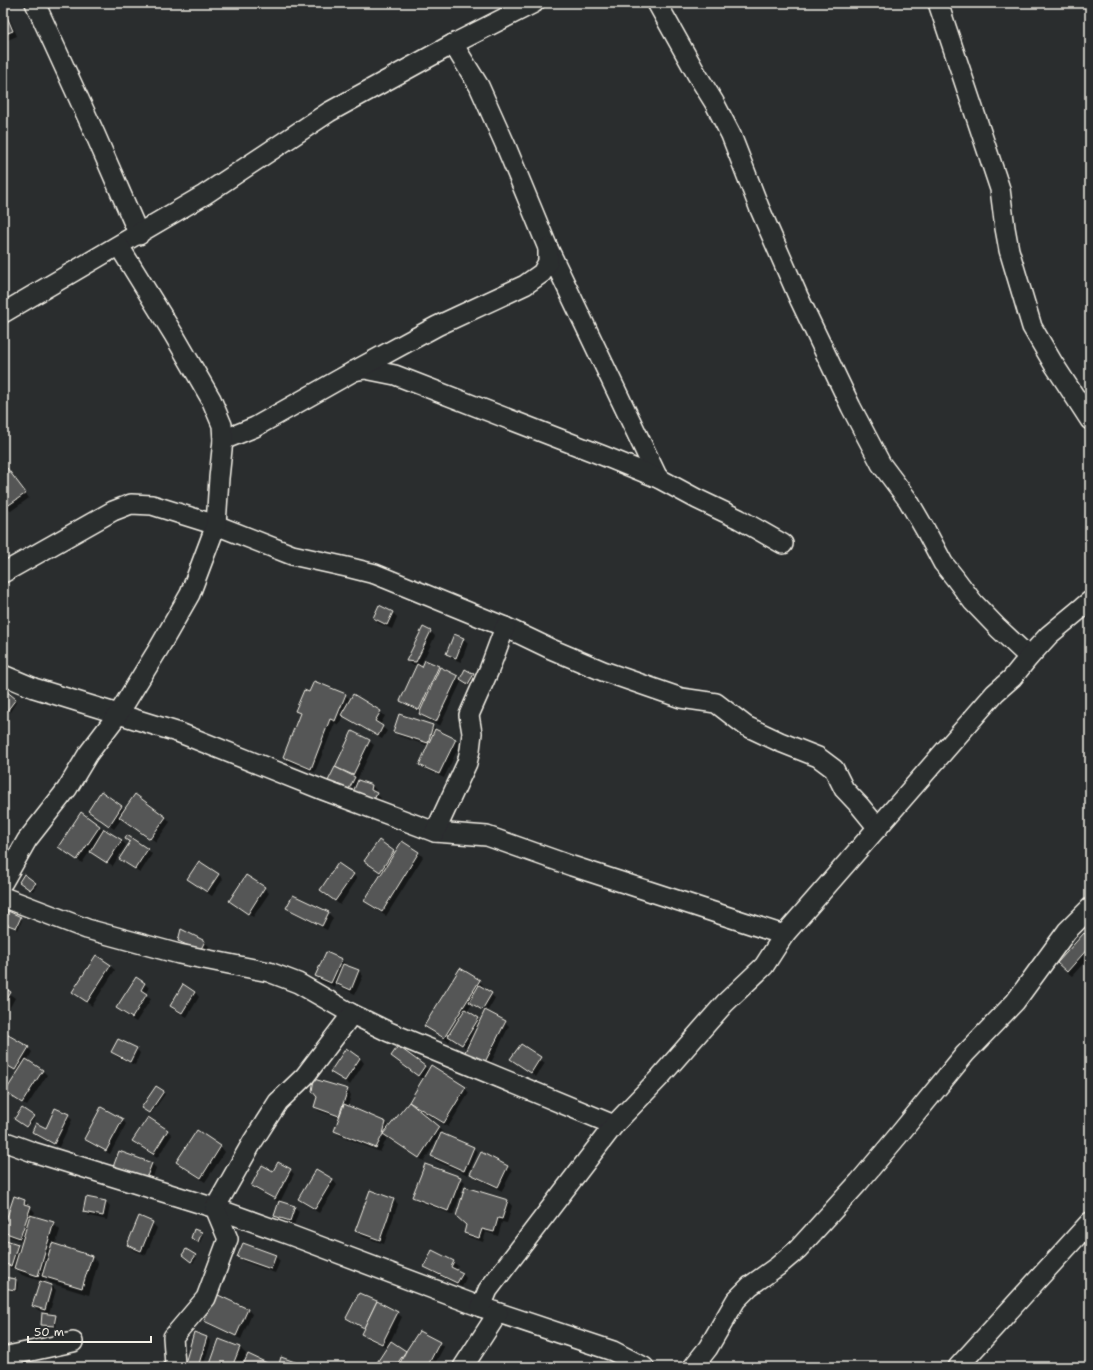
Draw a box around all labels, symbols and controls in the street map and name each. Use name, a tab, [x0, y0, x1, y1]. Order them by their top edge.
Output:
scale bar	[28, 1318, 151, 1344]
text: 50 m	[34, 1324, 64, 1340]

